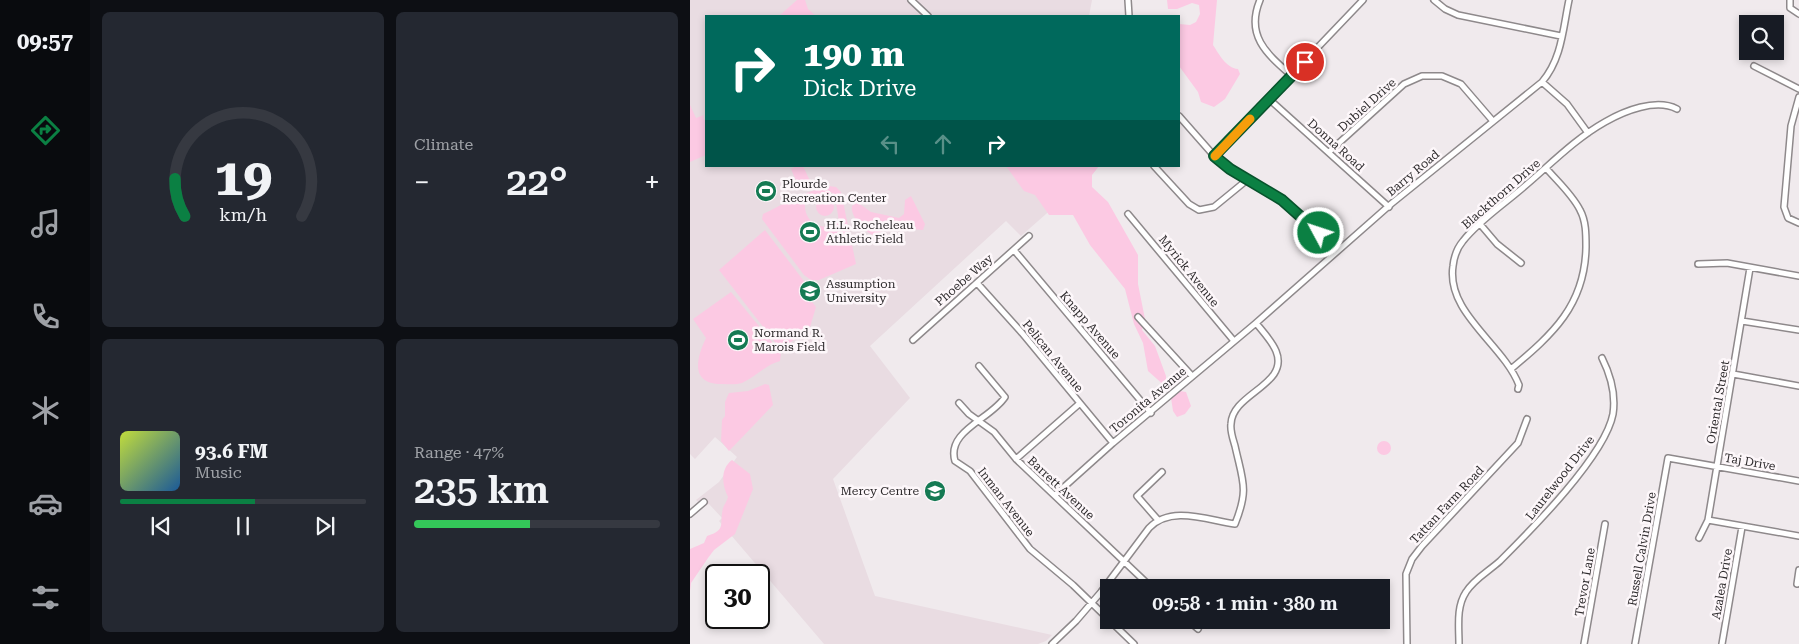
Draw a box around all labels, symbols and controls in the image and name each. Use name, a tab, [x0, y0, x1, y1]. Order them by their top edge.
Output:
map controls	[1739, 15, 1784, 60]
button: search	[1739, 15, 1784, 60]
text: 09:57	[17, 29, 73, 54]
text: 190 m	[803, 34, 904, 75]
icon: right	[720, 35, 785, 100]
pin	[1284, 41, 1326, 83]
icon: arrive	[1291, 48, 1319, 76]
street label: Dubiel Drive	[1335, 75, 1399, 135]
text: Dick Drive	[803, 76, 916, 101]
icon: directions	[28, 113, 63, 148]
street label: Donna Road	[1305, 116, 1367, 174]
icon: left	[876, 130, 904, 158]
icon: ahead	[929, 130, 957, 158]
icon: right	[982, 130, 1010, 158]
text: Climate	[414, 135, 473, 154]
text: 19	[214, 147, 272, 208]
street label: Barry Road	[1384, 147, 1442, 199]
street label: Blackthorn Drive	[1459, 156, 1543, 232]
text: 22°	[506, 160, 568, 204]
text: −	[414, 166, 430, 199]
text: +	[644, 166, 660, 199]
place label: Plourde Recreation Center	[782, 177, 887, 205]
sports icon: Plourde Recreation Center	[754, 179, 778, 203]
text: km/h	[219, 204, 267, 225]
icon: music	[28, 206, 63, 241]
position arrow	[1292, 206, 1344, 258]
place label: H.L. Rocheleau Athletic Field	[826, 218, 914, 246]
sports icon: H.L. Rocheleau Athletic Field	[798, 220, 822, 244]
street label: Myrick Avenue	[1156, 233, 1222, 310]
street label: Phoebe Way	[932, 251, 996, 309]
place label: Assumption University	[826, 277, 896, 305]
school or university icon: Assumption University	[798, 279, 822, 303]
street label: Knapp Avenue	[1057, 288, 1123, 362]
icon: phone	[28, 299, 63, 334]
street label: Pelican Avenue	[1020, 317, 1087, 395]
place label: Normand R. Marois Field	[754, 326, 826, 354]
sports icon: Normand R. Marois Field	[726, 328, 750, 352]
street label: Oriental Street	[1704, 359, 1732, 445]
street label: Toronita Avenue	[1107, 364, 1189, 436]
icon: climate	[28, 393, 63, 428]
street label: Laurelwood Drive	[1523, 433, 1597, 523]
text: 93.6 FM	[195, 440, 268, 463]
text: Range · 47%	[414, 443, 504, 462]
street label: Taj Drive	[1723, 451, 1777, 473]
street label: Barrett Avenue	[1025, 454, 1097, 523]
text: Music	[195, 463, 242, 482]
street label: Tattan Farm Road	[1407, 463, 1487, 547]
street label: Inman Avenue	[975, 465, 1037, 540]
text: 235 km	[414, 468, 549, 512]
school or university icon: Mercy Centre	[923, 479, 947, 503]
place label: Mercy Centre	[841, 484, 919, 498]
icon: car	[28, 486, 63, 521]
street label: Russell Calvin Drive	[1625, 491, 1659, 607]
icon: previous	[147, 512, 175, 540]
icon: pause	[229, 512, 257, 540]
icon: next	[311, 512, 339, 540]
street label: Trevor Lane	[1572, 546, 1598, 617]
street label: Azalea Drive	[1709, 547, 1735, 621]
speed limit sign: 30	[705, 564, 770, 629]
icon: filters	[28, 580, 63, 615]
text: 09:58 · 1 min · 380 m	[1152, 592, 1338, 615]

